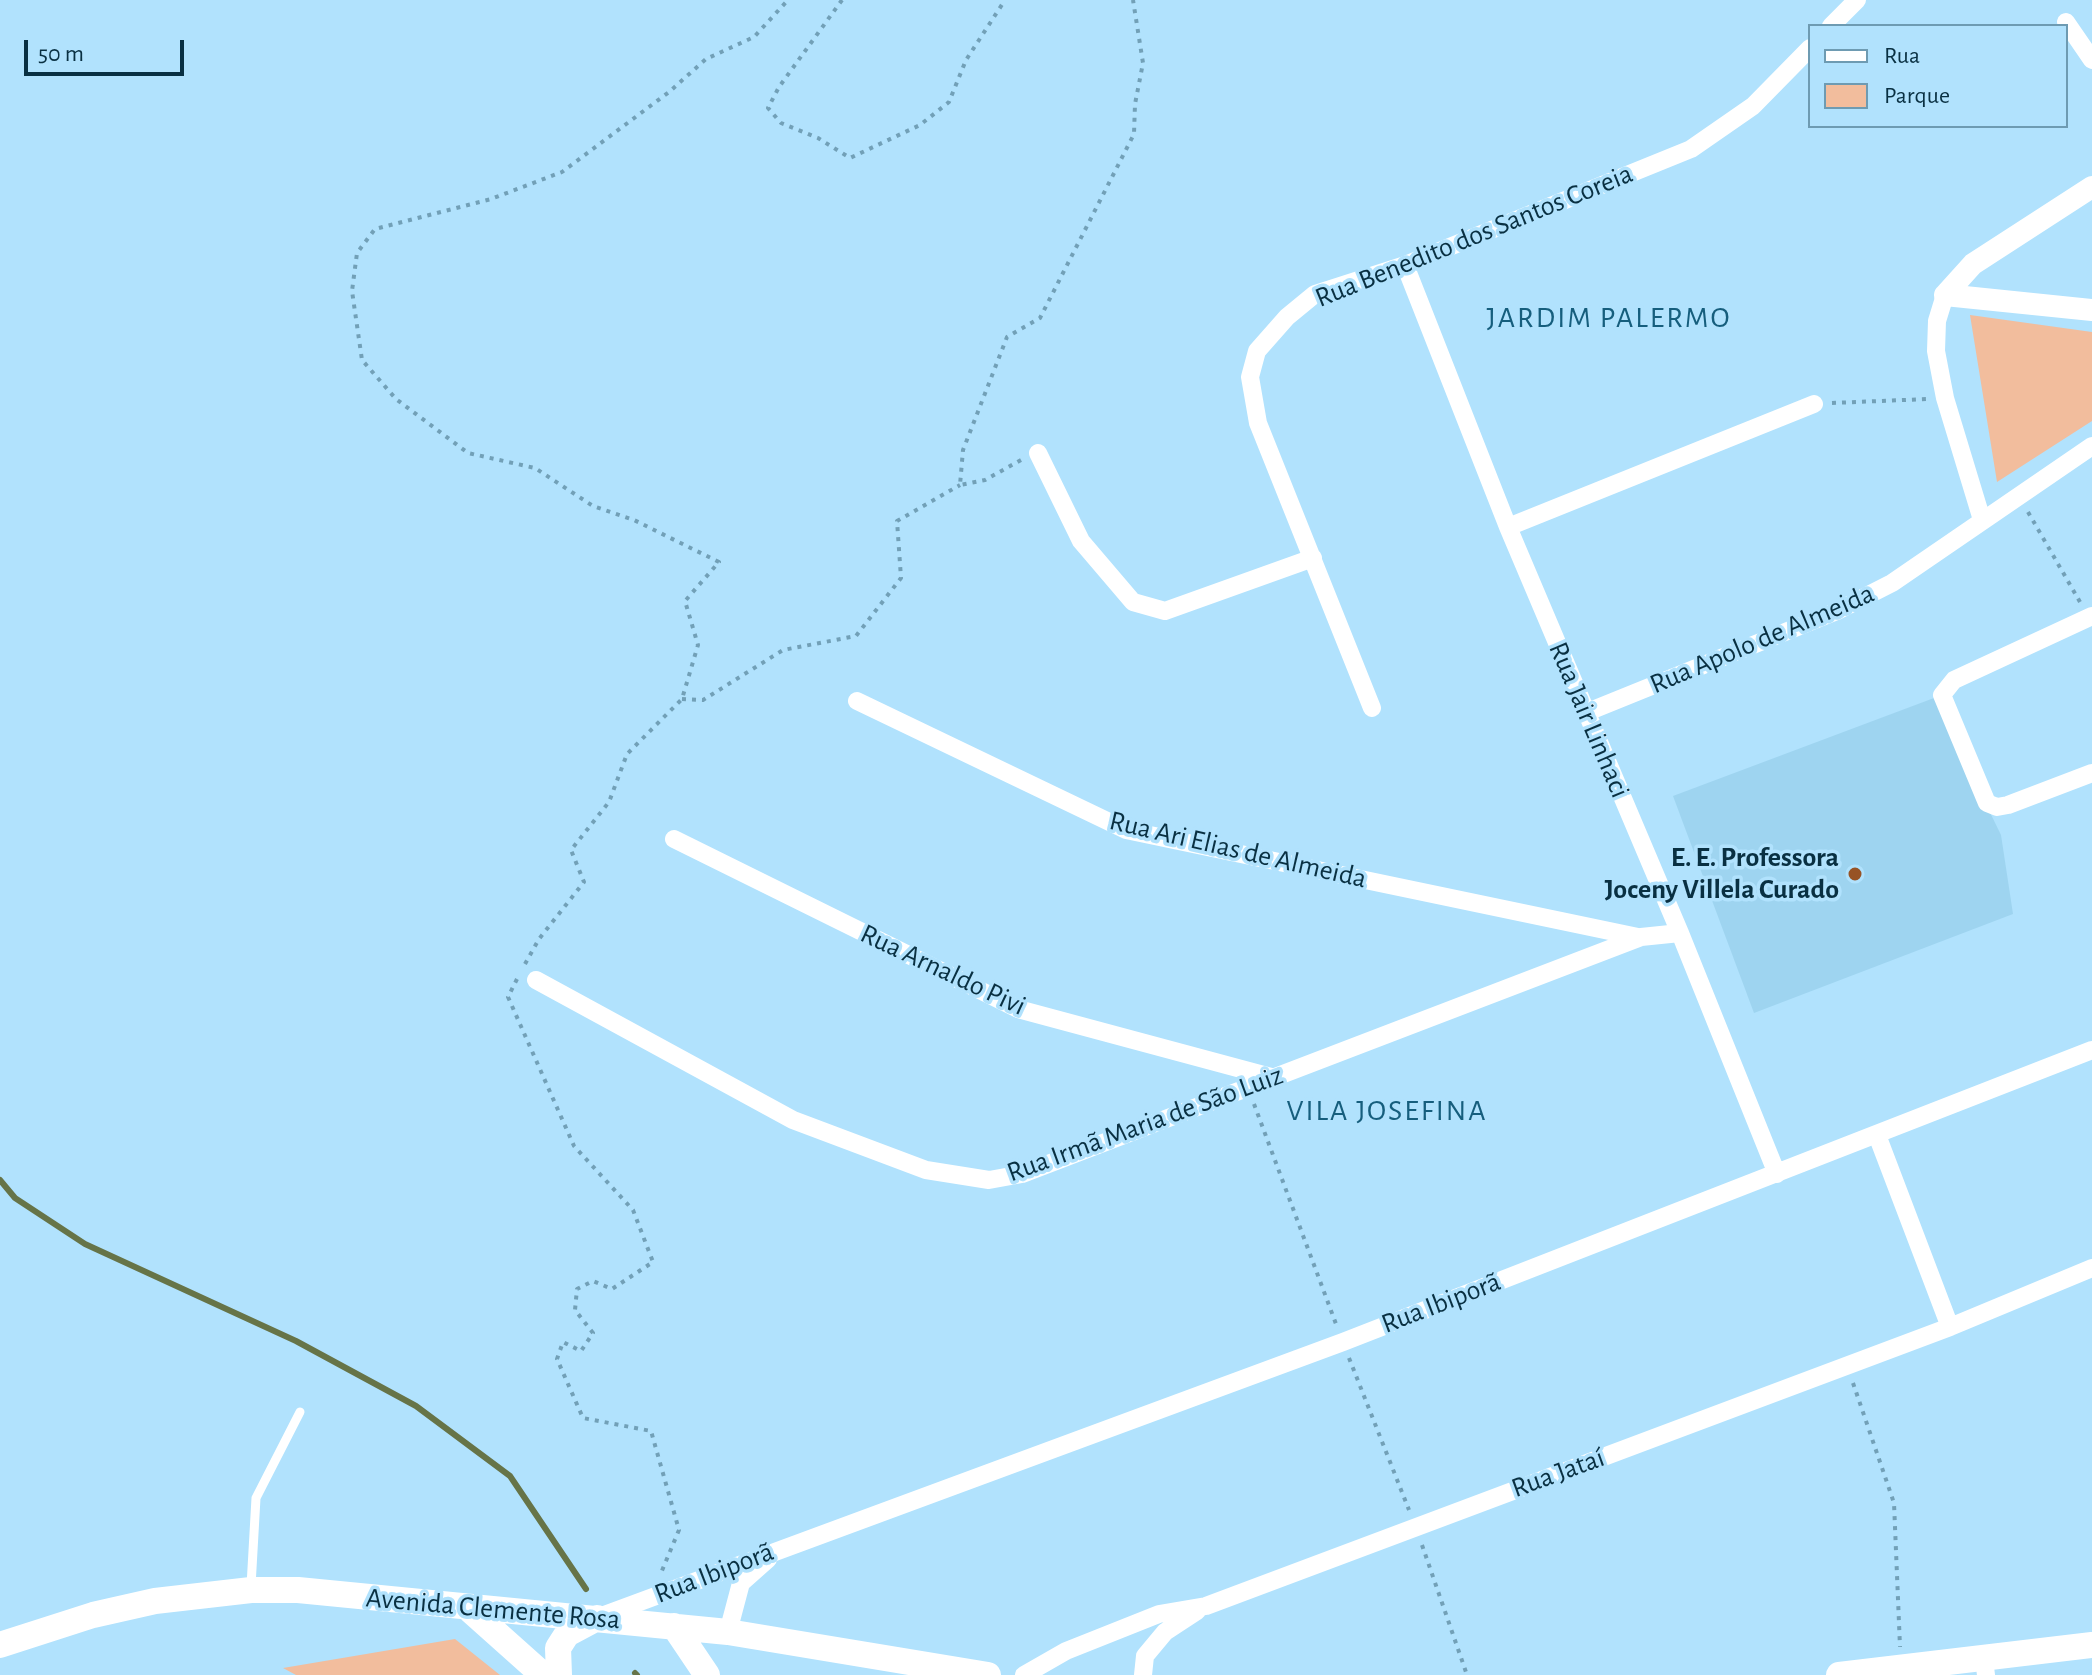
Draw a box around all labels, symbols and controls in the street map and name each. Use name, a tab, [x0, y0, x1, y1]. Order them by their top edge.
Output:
scale bar	[28, 24, 188, 74]
legend	[1808, 24, 2068, 128]
text: 50 m	[38, 42, 84, 66]
text: Rua	[1884, 44, 1920, 68]
text: Parque	[1884, 84, 1950, 108]
street label: Rua Benedito dos Santos Coreia	[1310, 157, 1638, 315]
district label: JARDIM PALERMO	[1486, 300, 1732, 336]
street label: Rua Apolo de Almeida	[1645, 577, 1879, 701]
street label: Rua Jair Linhaci	[1541, 637, 1637, 803]
street label: Rua Ari Elias de Almeida	[1106, 804, 1370, 896]
place label: E. E. Professora Joceny Villela Curado	[1605, 841, 1839, 907]
marker: E. E. Professora Joceny Villela Curado	[1846, 865, 1864, 883]
street label: Rua Arnaldo Pivi	[855, 917, 1031, 1023]
street label: Rua Irmã Maria de São Luiz	[1003, 1058, 1287, 1190]
district label: VILA JOSEFINA	[1286, 1093, 1488, 1129]
street label: Rua Ibiporã	[1377, 1265, 1505, 1341]
street label: Rua Jataí	[1507, 1441, 1609, 1505]
street label: Rua Ibiporã	[650, 1535, 778, 1611]
street label: Avenida Clemente Rosa	[364, 1581, 622, 1637]

